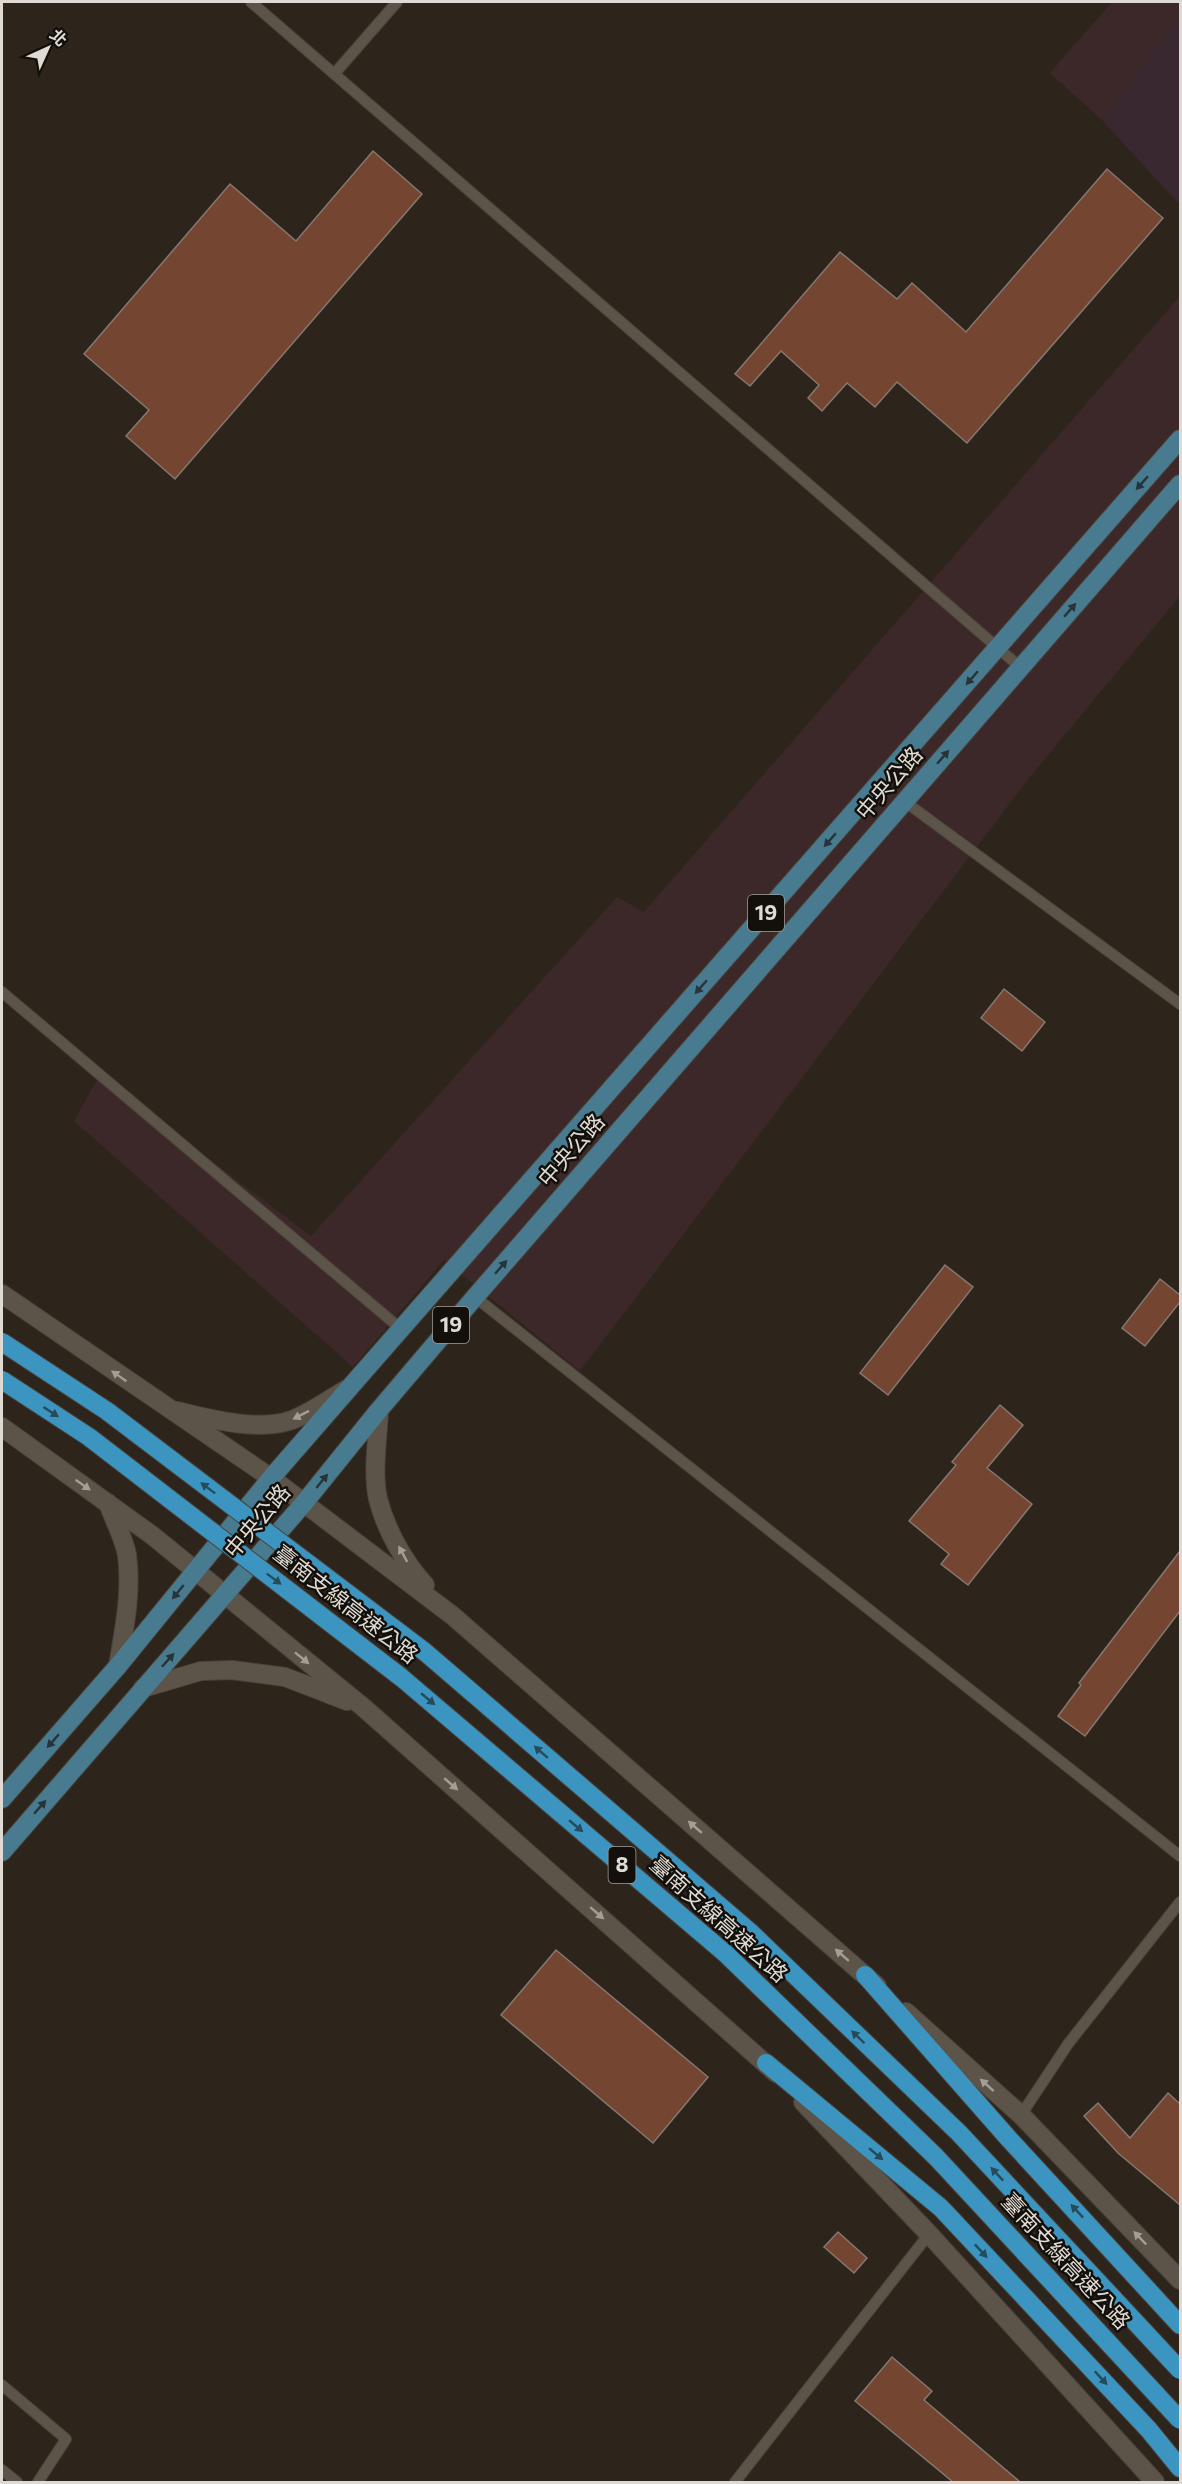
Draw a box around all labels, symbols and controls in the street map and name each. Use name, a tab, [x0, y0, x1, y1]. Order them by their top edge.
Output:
north arrow	[18, 18, 78, 78]
text: 北	[47, 25, 71, 49]
one-way arrow	[1136, 475, 1149, 490]
one-way arrow	[1063, 603, 1076, 618]
one-way arrow	[965, 670, 979, 685]
street label: 中央公路	[850, 741, 928, 825]
one-way arrow	[936, 749, 949, 765]
one-way arrow	[824, 832, 837, 847]
road number: 19	[748, 895, 784, 931]
one-way arrow	[695, 979, 708, 994]
street label: 中央公路	[532, 1108, 610, 1192]
one-way arrow	[495, 1259, 508, 1275]
road number: 19	[433, 1307, 469, 1343]
one-way arrow	[112, 1370, 128, 1382]
one-way arrow	[42, 1407, 59, 1418]
one-way arrow	[292, 1411, 309, 1420]
one-way arrow	[316, 1473, 328, 1488]
street label: 中央公路	[218, 1478, 295, 1563]
one-way arrow	[75, 1479, 91, 1491]
one-way arrow	[200, 1482, 215, 1494]
street label: 臺南支線高速公路	[269, 1539, 424, 1668]
one-way arrow	[398, 1545, 408, 1562]
one-way arrow	[266, 1573, 282, 1586]
one-way arrow	[173, 1584, 185, 1599]
one-way arrow	[295, 1651, 310, 1663]
one-way arrow	[161, 1653, 174, 1668]
one-way arrow	[420, 1692, 435, 1705]
one-way arrow	[47, 1733, 60, 1748]
one-way arrow	[533, 1746, 549, 1759]
one-way arrow	[443, 1778, 458, 1791]
one-way arrow	[33, 1800, 46, 1815]
one-way arrow	[568, 1819, 584, 1832]
one-way arrow	[688, 1821, 703, 1834]
road number: 8	[608, 1847, 636, 1883]
street label: 臺南支線高速公路	[645, 1850, 794, 1988]
one-way arrow	[589, 1907, 605, 1920]
one-way arrow	[835, 1949, 850, 1962]
one-way arrow	[852, 2030, 866, 2044]
one-way arrow	[980, 2079, 995, 2092]
one-way arrow	[868, 2147, 883, 2160]
one-way arrow	[990, 2166, 1004, 2181]
street label: 臺南支線高速公路	[996, 2187, 1136, 2334]
one-way arrow	[1070, 2205, 1084, 2219]
one-way arrow	[1133, 2231, 1147, 2245]
one-way arrow	[974, 2243, 988, 2257]
one-way arrow	[1094, 2371, 1108, 2386]

